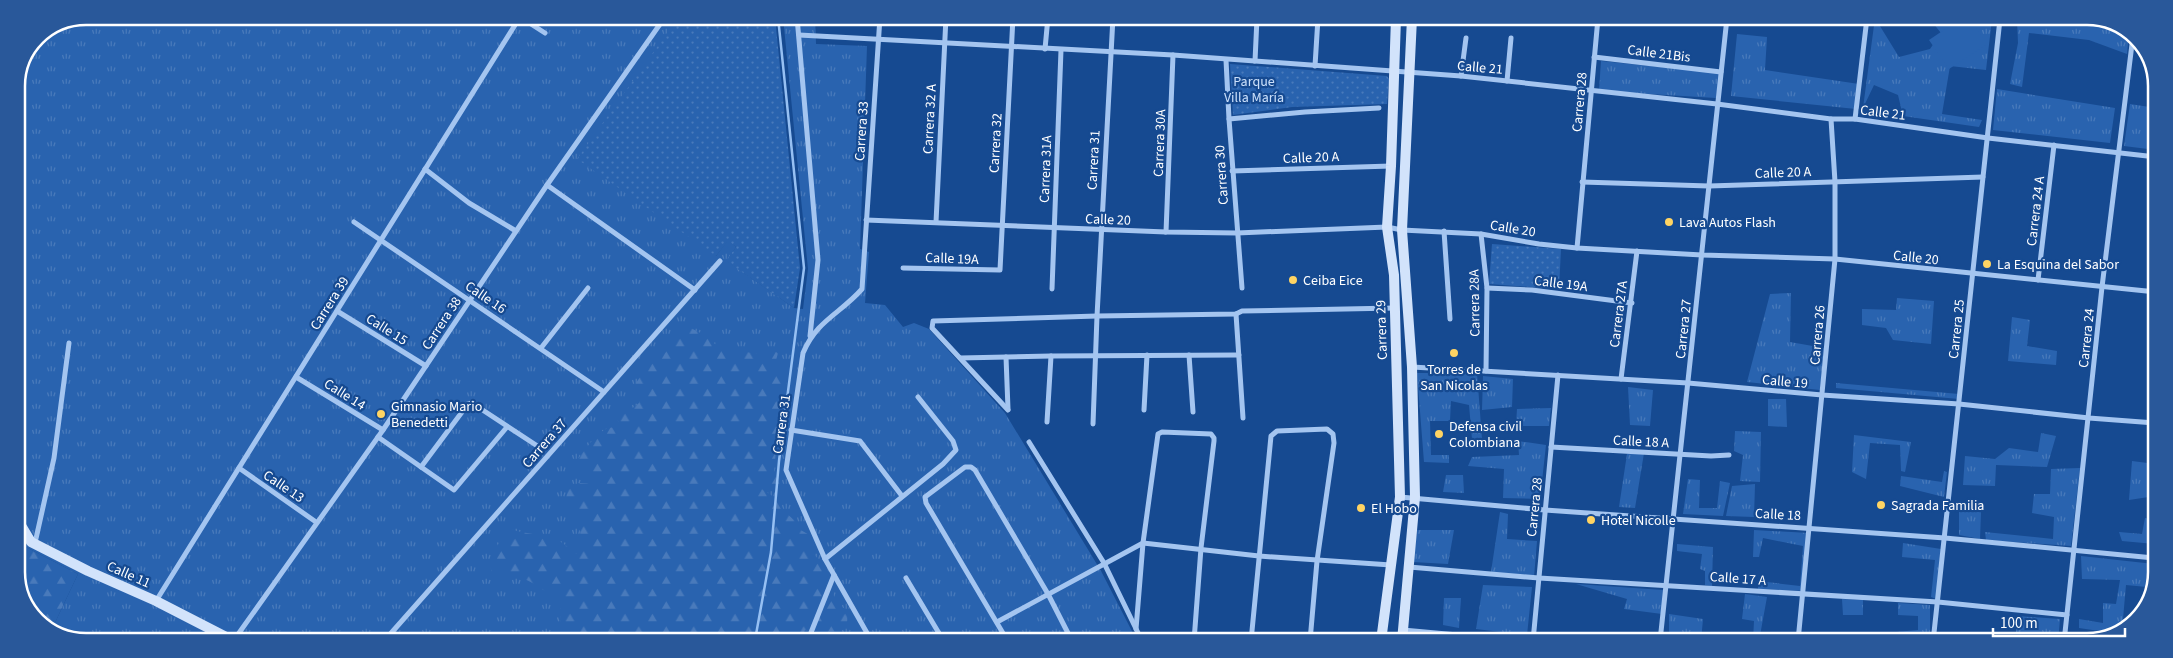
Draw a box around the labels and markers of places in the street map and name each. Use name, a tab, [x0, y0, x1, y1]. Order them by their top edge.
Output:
place label: Lava Autos Flash	[1679, 213, 1776, 233]
marker: Lava Autos Flash	[1663, 216, 1675, 228]
place label: La Esquina del Sabor	[1997, 255, 2119, 275]
marker: La Esquina del Sabor	[1981, 258, 1993, 270]
place label: Ceiba Eice	[1303, 271, 1363, 291]
marker: Ceiba Eice	[1287, 274, 1299, 286]
marker: Torres de San Nicolas	[1448, 347, 1460, 359]
place label: Torres de San Nicolas	[1420, 360, 1488, 396]
place label: Gimnasio Mario Benedetti	[391, 397, 482, 433]
marker: Gimnasio Mario Benedetti	[375, 408, 387, 420]
place label: Defensa civil Colombiana	[1449, 417, 1523, 453]
marker: Defensa civil Colombiana	[1433, 428, 1445, 440]
place label: Sagrada Familia	[1891, 496, 1984, 516]
place label: El Hobo	[1371, 499, 1417, 519]
marker: Sagrada Familia	[1875, 499, 1887, 511]
marker: El Hobo	[1355, 502, 1367, 514]
place label: Hotel Nicolle	[1601, 511, 1676, 531]
marker: Hotel Nicolle	[1585, 514, 1597, 526]

